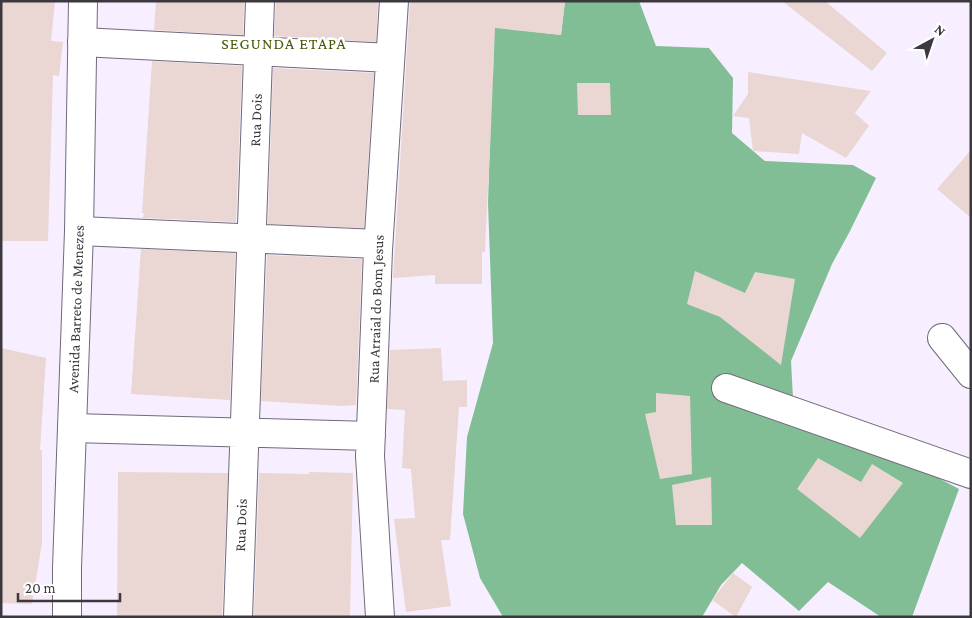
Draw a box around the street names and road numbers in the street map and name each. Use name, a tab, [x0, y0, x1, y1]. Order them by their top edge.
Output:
street label: Rua Dois	[247, 93, 265, 147]
street label: Avenida Barreto de Menezes	[65, 225, 87, 393]
street label: Rua Arraial do Bom Jesus	[365, 234, 388, 384]
street label: Rua Dois	[232, 498, 250, 552]

